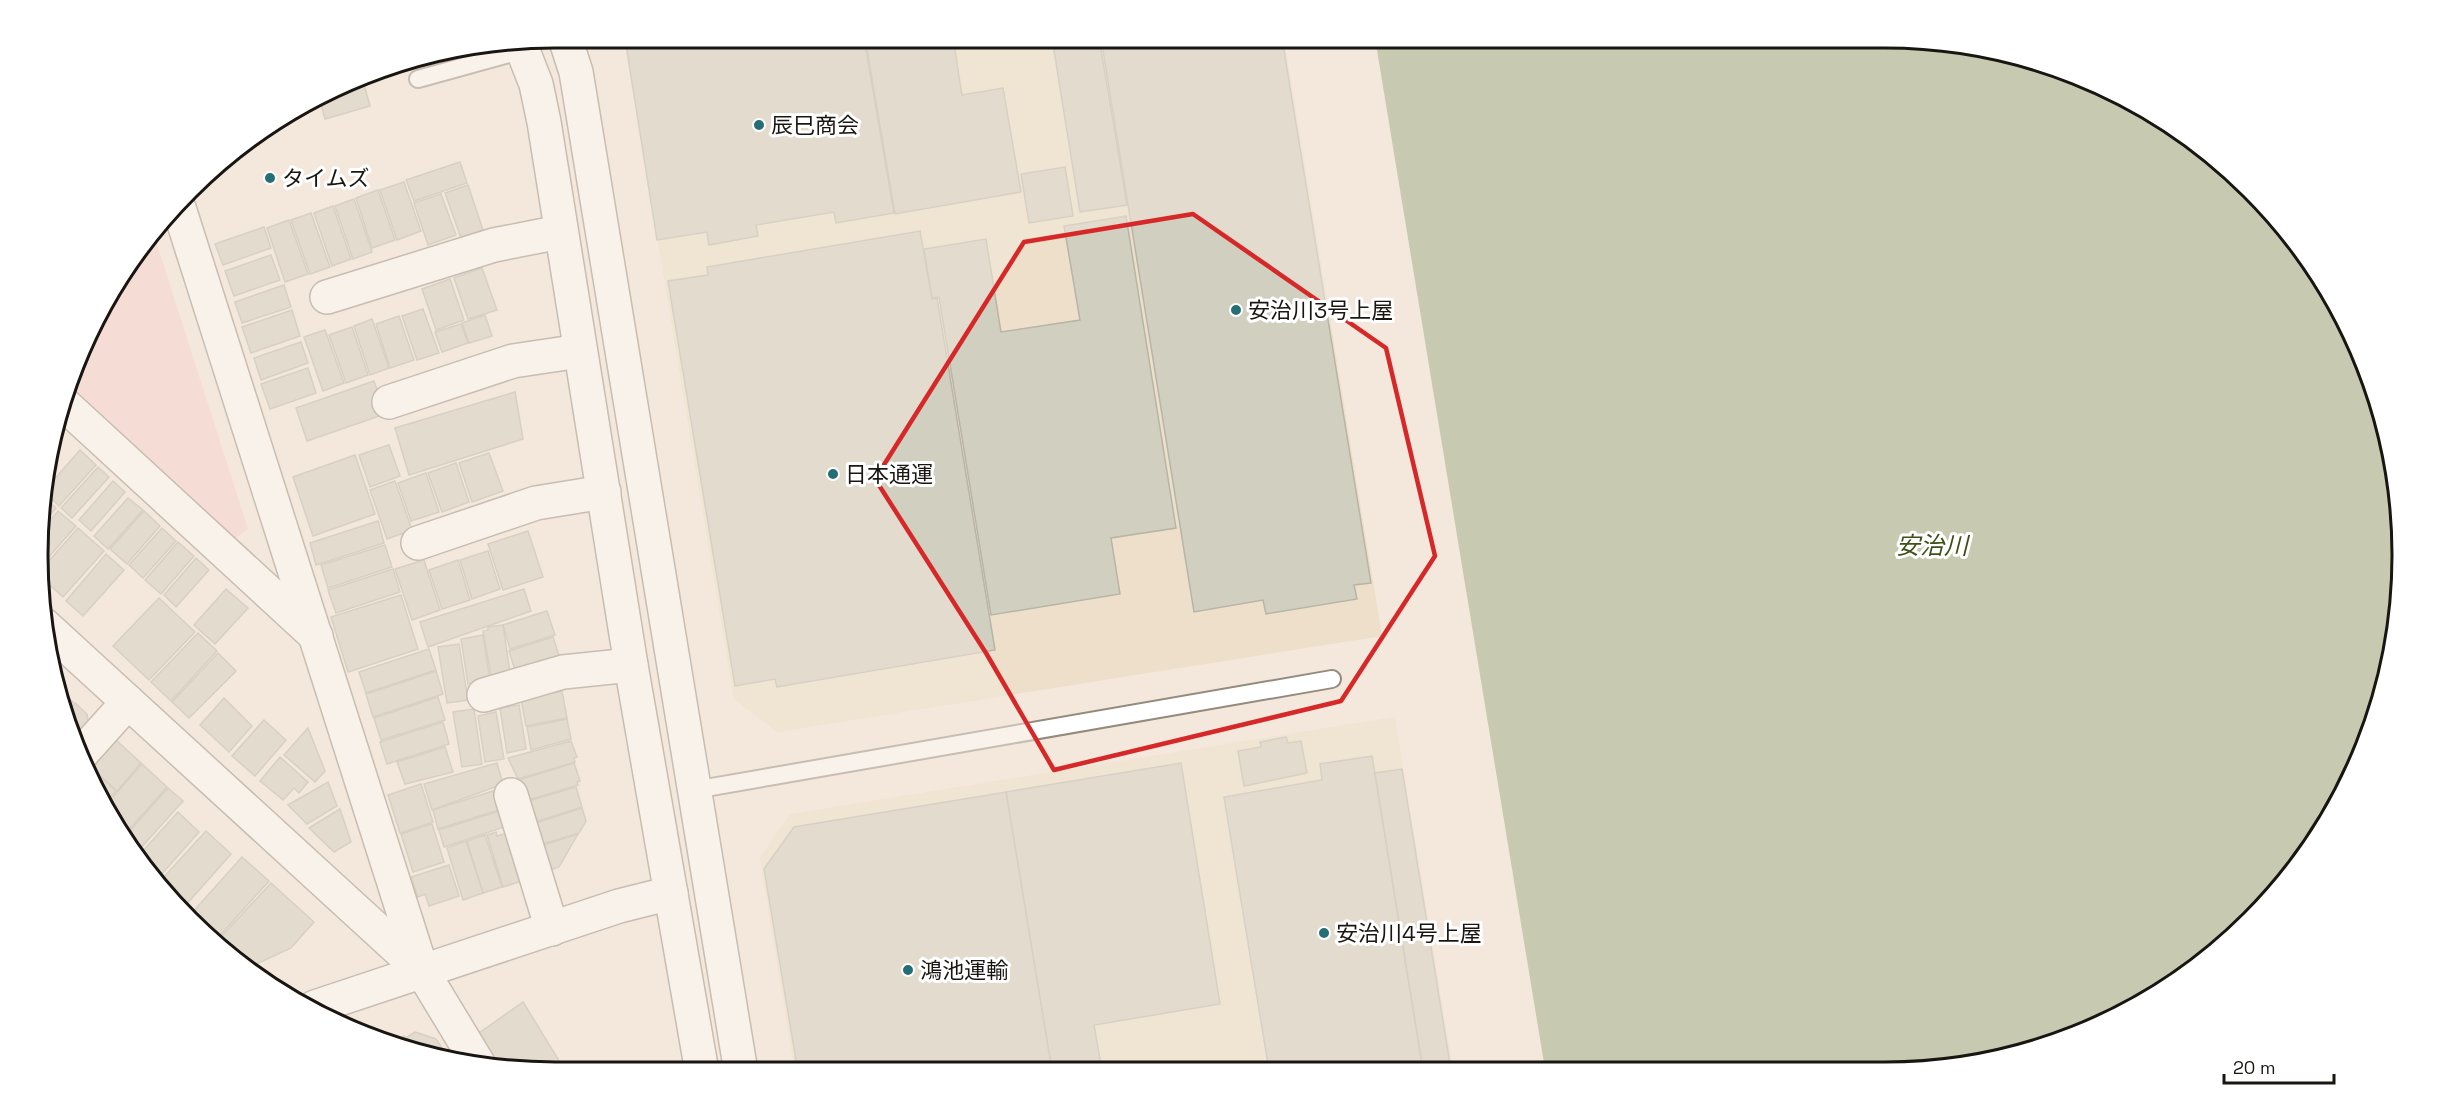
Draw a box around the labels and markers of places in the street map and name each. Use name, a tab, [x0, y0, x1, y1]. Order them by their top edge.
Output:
place label: 辰巳商会	[771, 111, 859, 139]
marker: 辰巳商会	[752, 118, 766, 132]
place label: タイムズ	[282, 164, 370, 192]
marker: タイムズ	[263, 171, 277, 185]
place label: 安治川3号上屋	[1248, 296, 1393, 324]
marker: 安治川3号上屋	[1229, 303, 1243, 317]
place label: 日本通運	[845, 460, 933, 488]
marker: 日本通運	[826, 467, 840, 481]
place label: 安治川4号上屋	[1336, 919, 1482, 947]
marker: 安治川4号上屋	[1317, 926, 1331, 940]
place label: 鴻池運輸	[920, 956, 1008, 984]
marker: 鴻池運輸	[901, 963, 915, 977]

